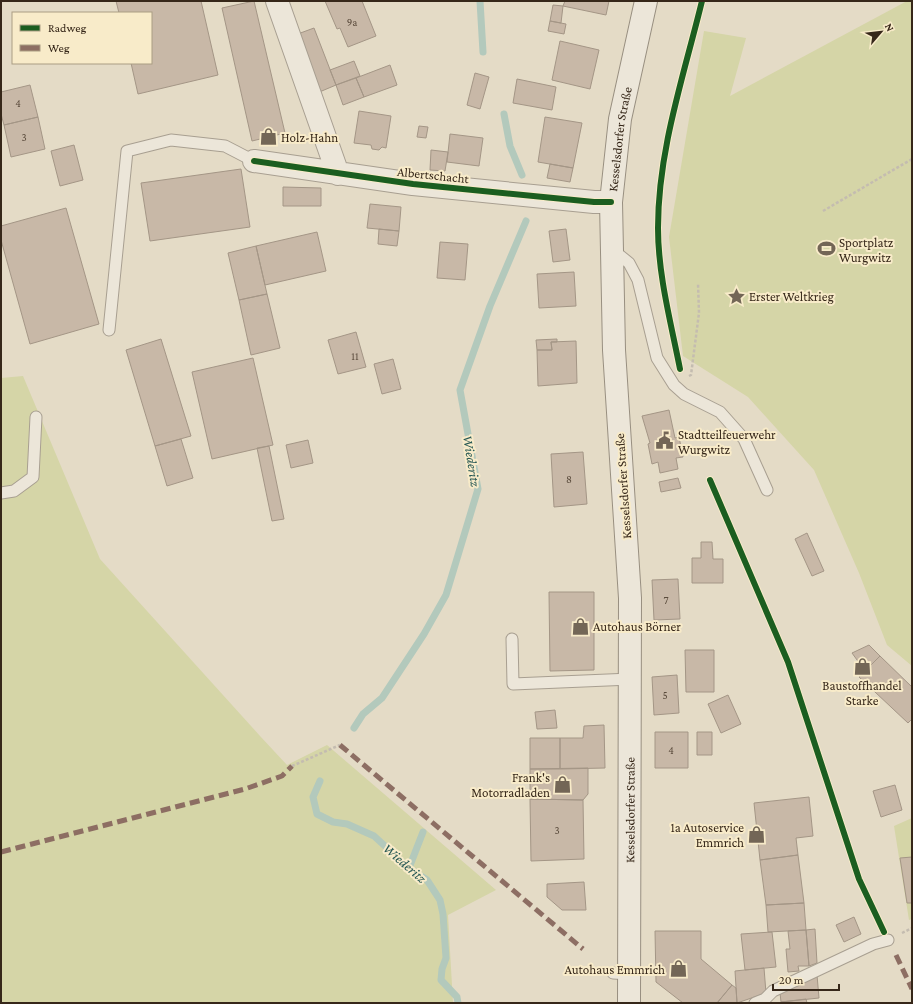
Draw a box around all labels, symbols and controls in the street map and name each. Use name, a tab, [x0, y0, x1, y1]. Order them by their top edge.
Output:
legend	[12, 12, 152, 64]
north arrow	[861, 12, 901, 52]
house number: 9a	[347, 16, 357, 28]
text: Radweg	[48, 21, 86, 35]
text: N	[883, 21, 897, 34]
text: Weg	[48, 41, 70, 55]
street label: Kesselsdorfer Straße	[605, 85, 634, 192]
house number: 4	[15, 97, 21, 109]
shop icon: Holz-Hahn	[258, 127, 278, 147]
place label: Holz-Hahn	[281, 130, 338, 145]
house number: 3	[21, 131, 27, 143]
street label: Albertschacht	[396, 164, 470, 186]
place label: Sportplatz Wurgwitz	[839, 235, 894, 265]
sports icon: Sportplatz Wurgwitz	[816, 239, 836, 259]
place icon: Erster Weltkrieg	[726, 286, 746, 306]
place label: Erster Weltkrieg	[749, 289, 834, 304]
house number: 11	[351, 350, 359, 362]
place label: Stadtteilfeuerwehr Wurgwitz	[678, 427, 776, 457]
public building icon: Stadtteilfeuerwehr Wurgwitz	[655, 431, 675, 451]
street label: Kesselsdorfer Straße	[612, 432, 634, 539]
water label: Wiederitz	[460, 434, 484, 488]
house number: 8	[566, 473, 572, 485]
house number: 7	[663, 594, 669, 606]
shop icon: Autohaus Börner	[570, 616, 590, 636]
place label: Autohaus Börner	[593, 619, 681, 634]
shop icon: Baustoffhandel Starke	[852, 656, 872, 676]
place label: Baustoffhandel Starke	[822, 678, 902, 708]
house number: 5	[662, 689, 668, 701]
house number: 4	[668, 744, 674, 756]
street label: Kesselsdorfer Straße	[622, 757, 637, 863]
place label: Frank's Motorradladen	[471, 770, 550, 800]
shop icon: Frank's Motorradladen	[553, 774, 573, 794]
place label: 1a Autoservice Emmrich	[670, 820, 744, 850]
house number: 3	[554, 824, 560, 836]
shop icon: 1a Autoservice Emmrich	[747, 824, 767, 844]
water label: Wiederitz	[380, 840, 430, 886]
shop icon: Autohaus Emmrich	[668, 959, 688, 979]
place label: Autohaus Emmrich	[564, 962, 665, 977]
scale bar	[773, 966, 839, 992]
text: 20 m	[779, 973, 804, 987]

